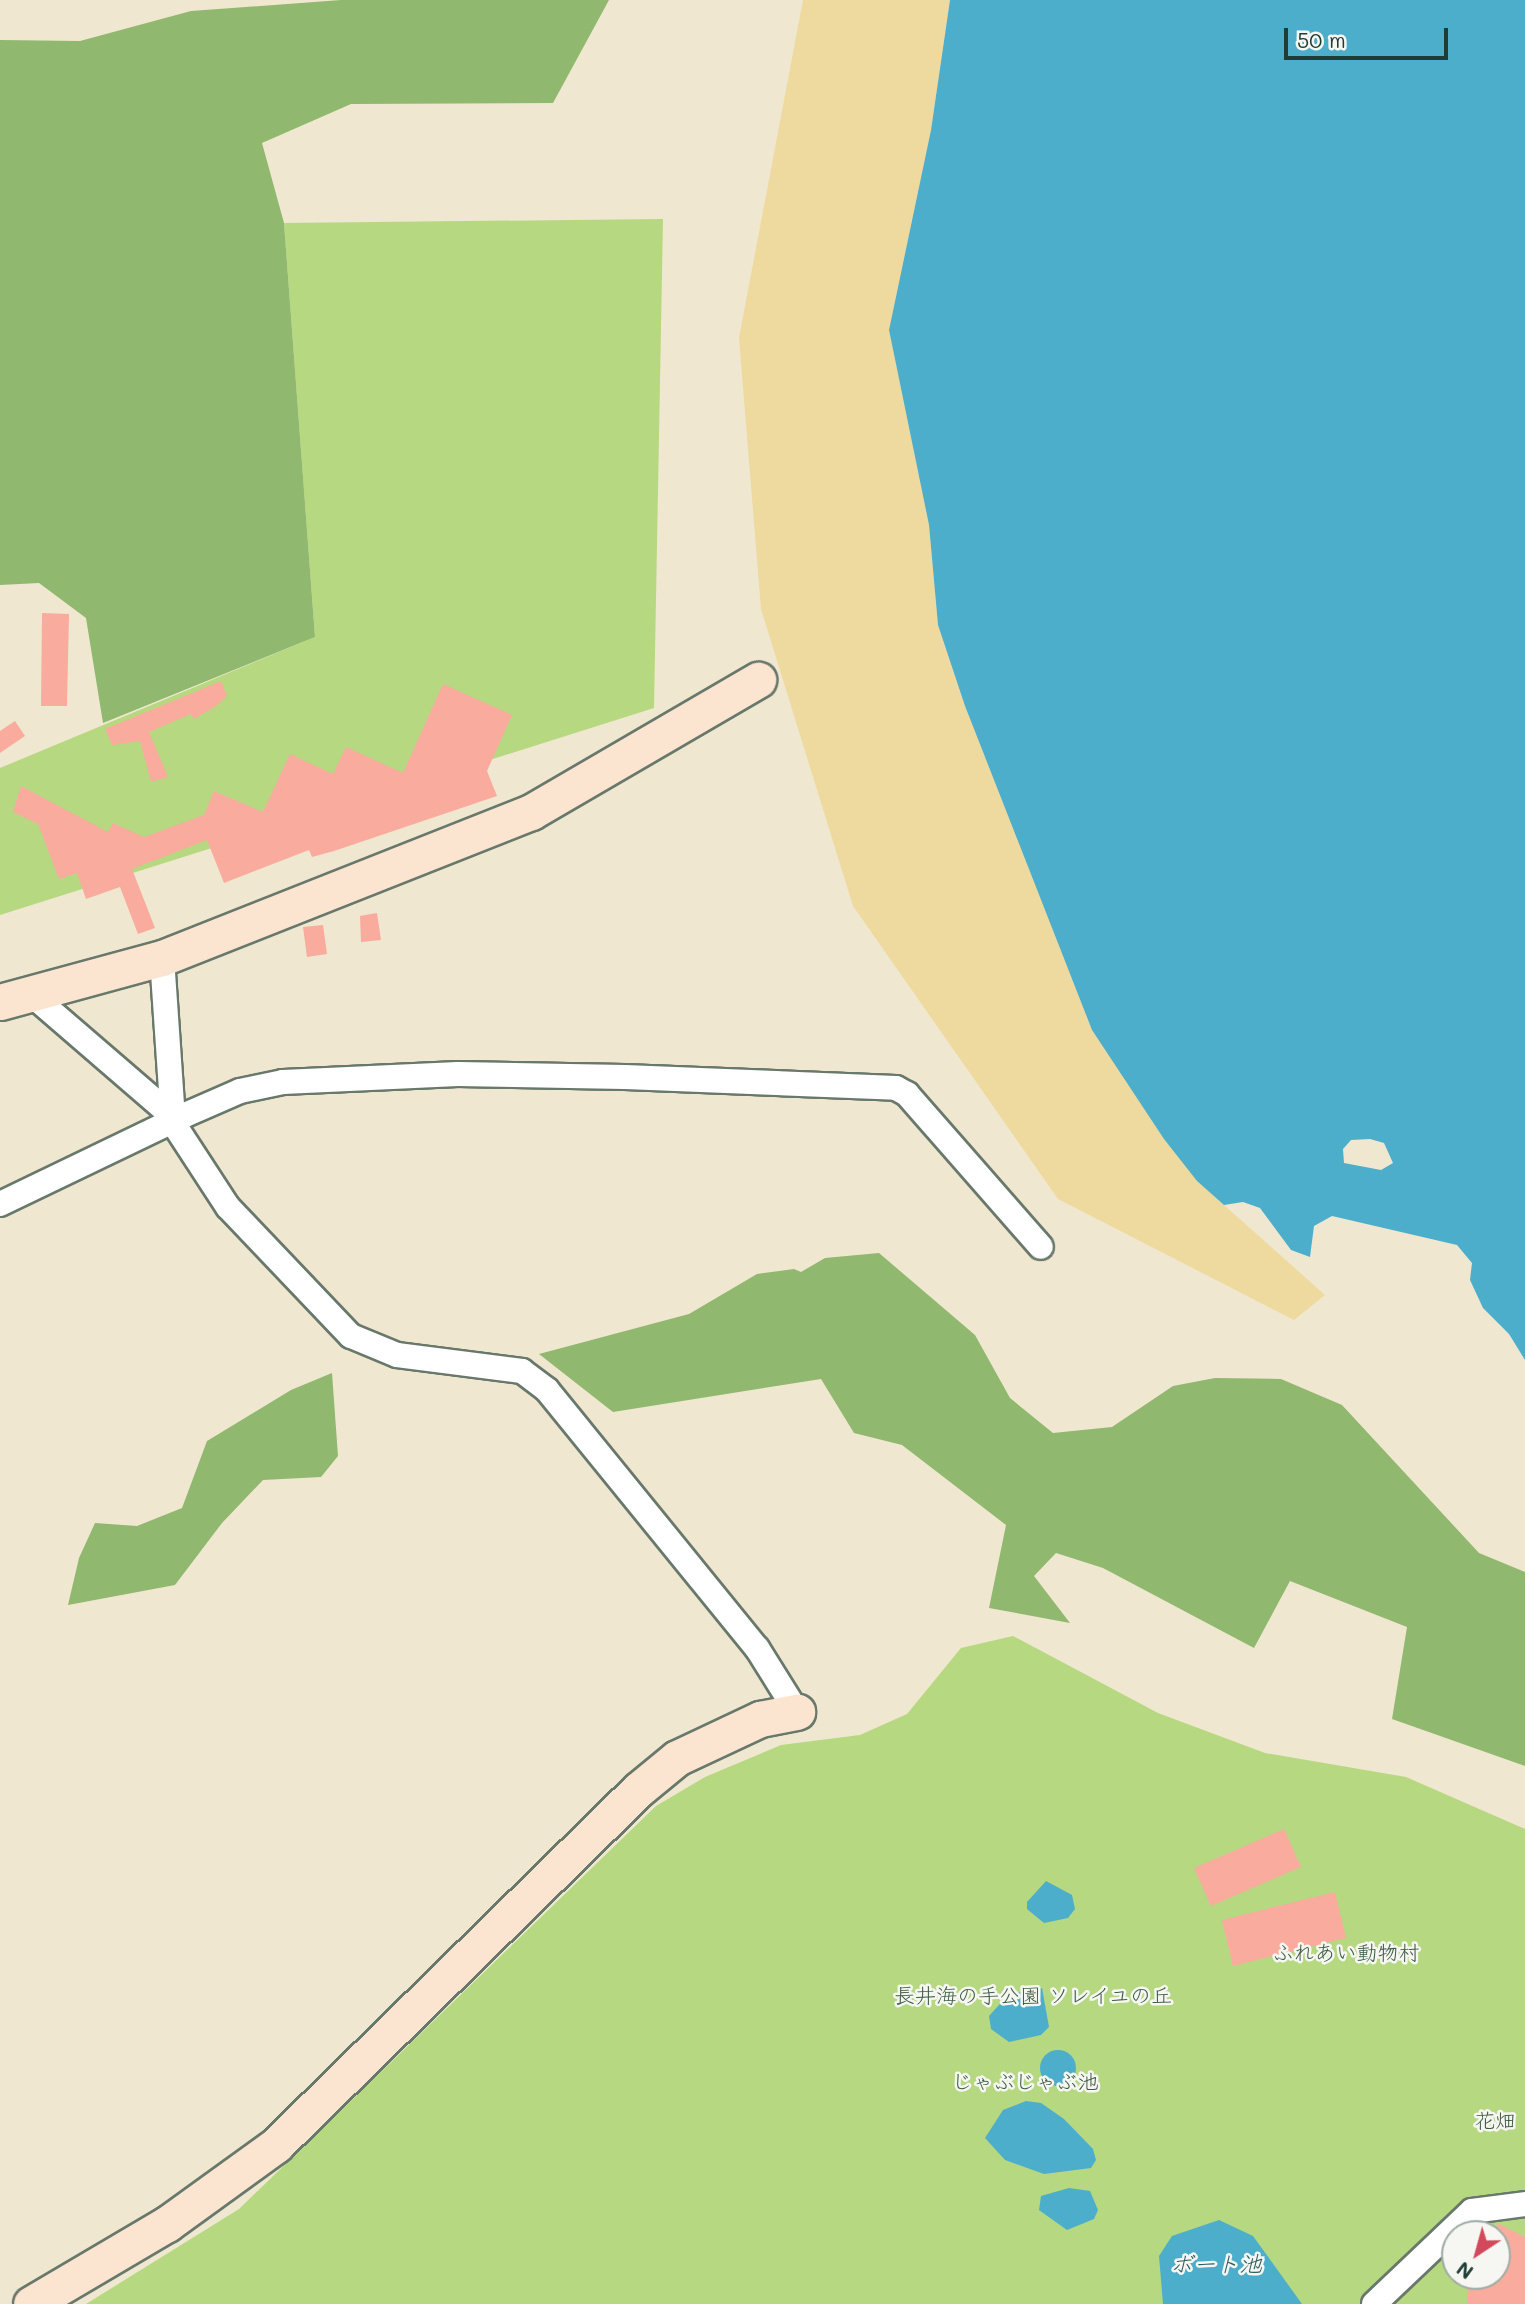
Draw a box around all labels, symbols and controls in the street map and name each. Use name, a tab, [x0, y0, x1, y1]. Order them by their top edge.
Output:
scale bar	[1287, 14, 1452, 58]
text: 50 m	[1297, 26, 1346, 53]
park label: ふれあい動物村	[1273, 1939, 1419, 1965]
park label: 長井海の手公園 ソレイユの丘	[893, 1982, 1173, 2008]
park label: じゃぶじゃぶ池	[952, 2068, 1098, 2094]
park label: 花畑	[1474, 2107, 1516, 2133]
north arrow	[1441, 2220, 1511, 2290]
water label: ボート池	[1170, 2249, 1262, 2277]
text: N	[1451, 2256, 1478, 2285]

